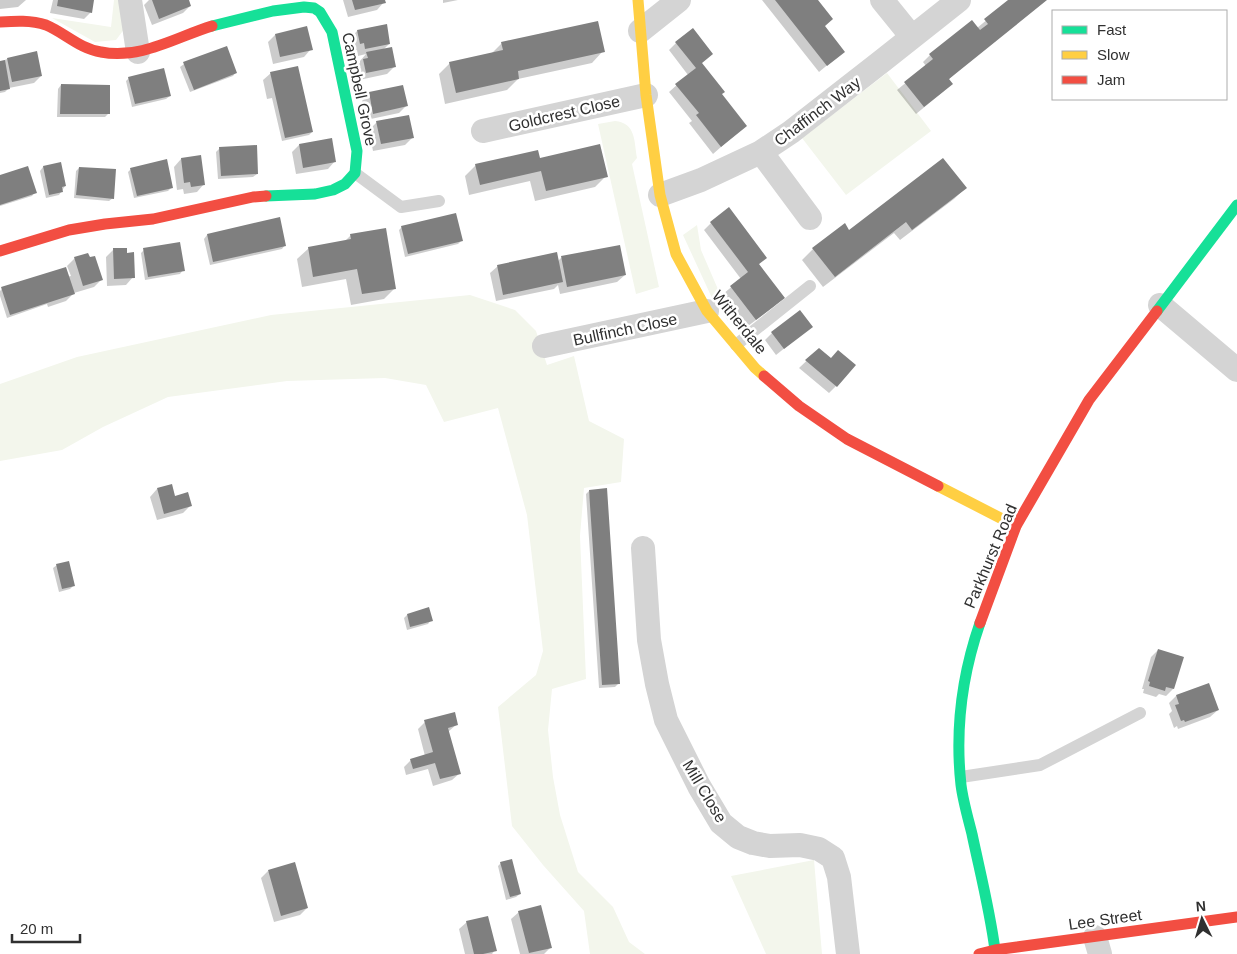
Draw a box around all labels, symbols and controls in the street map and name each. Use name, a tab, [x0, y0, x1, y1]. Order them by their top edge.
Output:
legend	[1052, 10, 1227, 100]
text: Fast	[1097, 21, 1127, 38]
street label: Campbell Grove	[339, 31, 380, 148]
text: Slow	[1097, 46, 1130, 63]
text: Jam	[1097, 71, 1125, 88]
street label: Chaffinch Way	[771, 74, 864, 149]
street label: Goldcrest Close	[507, 92, 622, 135]
street label: Witherdale	[709, 287, 770, 357]
street label: Bullfinch Close	[572, 310, 679, 349]
street label: Parkhurst Road	[961, 502, 1020, 611]
street label: Mill Close	[679, 757, 730, 825]
north arrow	[1177, 894, 1227, 944]
text: N	[1195, 898, 1207, 914]
street label: Lee Street	[1067, 906, 1143, 933]
scale bar	[12, 912, 80, 944]
text: 20 m	[20, 920, 53, 937]

